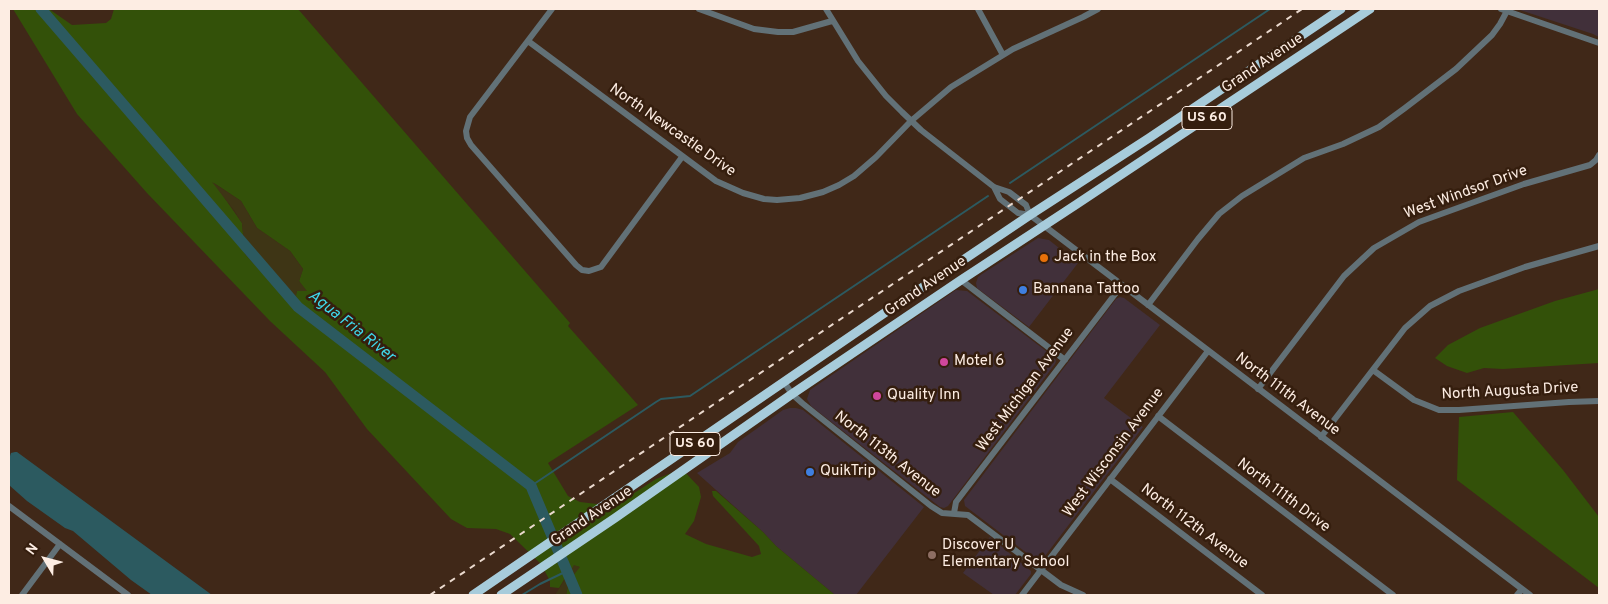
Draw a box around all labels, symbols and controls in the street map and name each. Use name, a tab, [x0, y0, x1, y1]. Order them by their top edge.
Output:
street label: Grand Avenue	[1219, 30, 1307, 98]
street label: North Newcastle Drive	[605, 81, 739, 181]
road number: US 60	[1182, 106, 1232, 130]
street label: West Windsor Drive	[1402, 162, 1530, 224]
place label: Jack in the Box	[1054, 249, 1156, 267]
marker: Jack in the Box	[1038, 252, 1050, 264]
street label: Grand Avenue	[882, 253, 970, 321]
place label: Bannana Tattoo	[1033, 281, 1140, 299]
marker: Bannana Tattoo	[1017, 284, 1029, 296]
water label: Agua Fria River	[304, 287, 398, 367]
street label: West Michigan Avenue	[973, 324, 1079, 456]
street label: North 111th Avenue	[1231, 350, 1343, 440]
place label: Motel 6	[954, 353, 1004, 371]
marker: Motel 6	[938, 356, 950, 368]
street label: North Augusta Drive	[1441, 379, 1579, 405]
street label: West Wisconsin Avenue	[1060, 385, 1168, 521]
place label: Quality Inn	[887, 387, 960, 405]
marker: Quality Inn	[871, 390, 883, 402]
street label: North 113th Avenue	[830, 408, 944, 502]
road number: US 60	[670, 432, 720, 456]
street label: North 111th Drive	[1233, 455, 1333, 537]
place label: QuikTrip	[820, 463, 876, 481]
marker: QuikTrip	[804, 466, 816, 478]
street label: North 112th Avenue	[1137, 481, 1251, 573]
street label: Grand Avenue	[548, 483, 636, 551]
north arrow	[20, 534, 70, 584]
place label: Discover U Elementary School	[942, 537, 1069, 572]
text: N	[23, 541, 42, 559]
marker: Discover U Elementary School	[926, 549, 938, 561]

